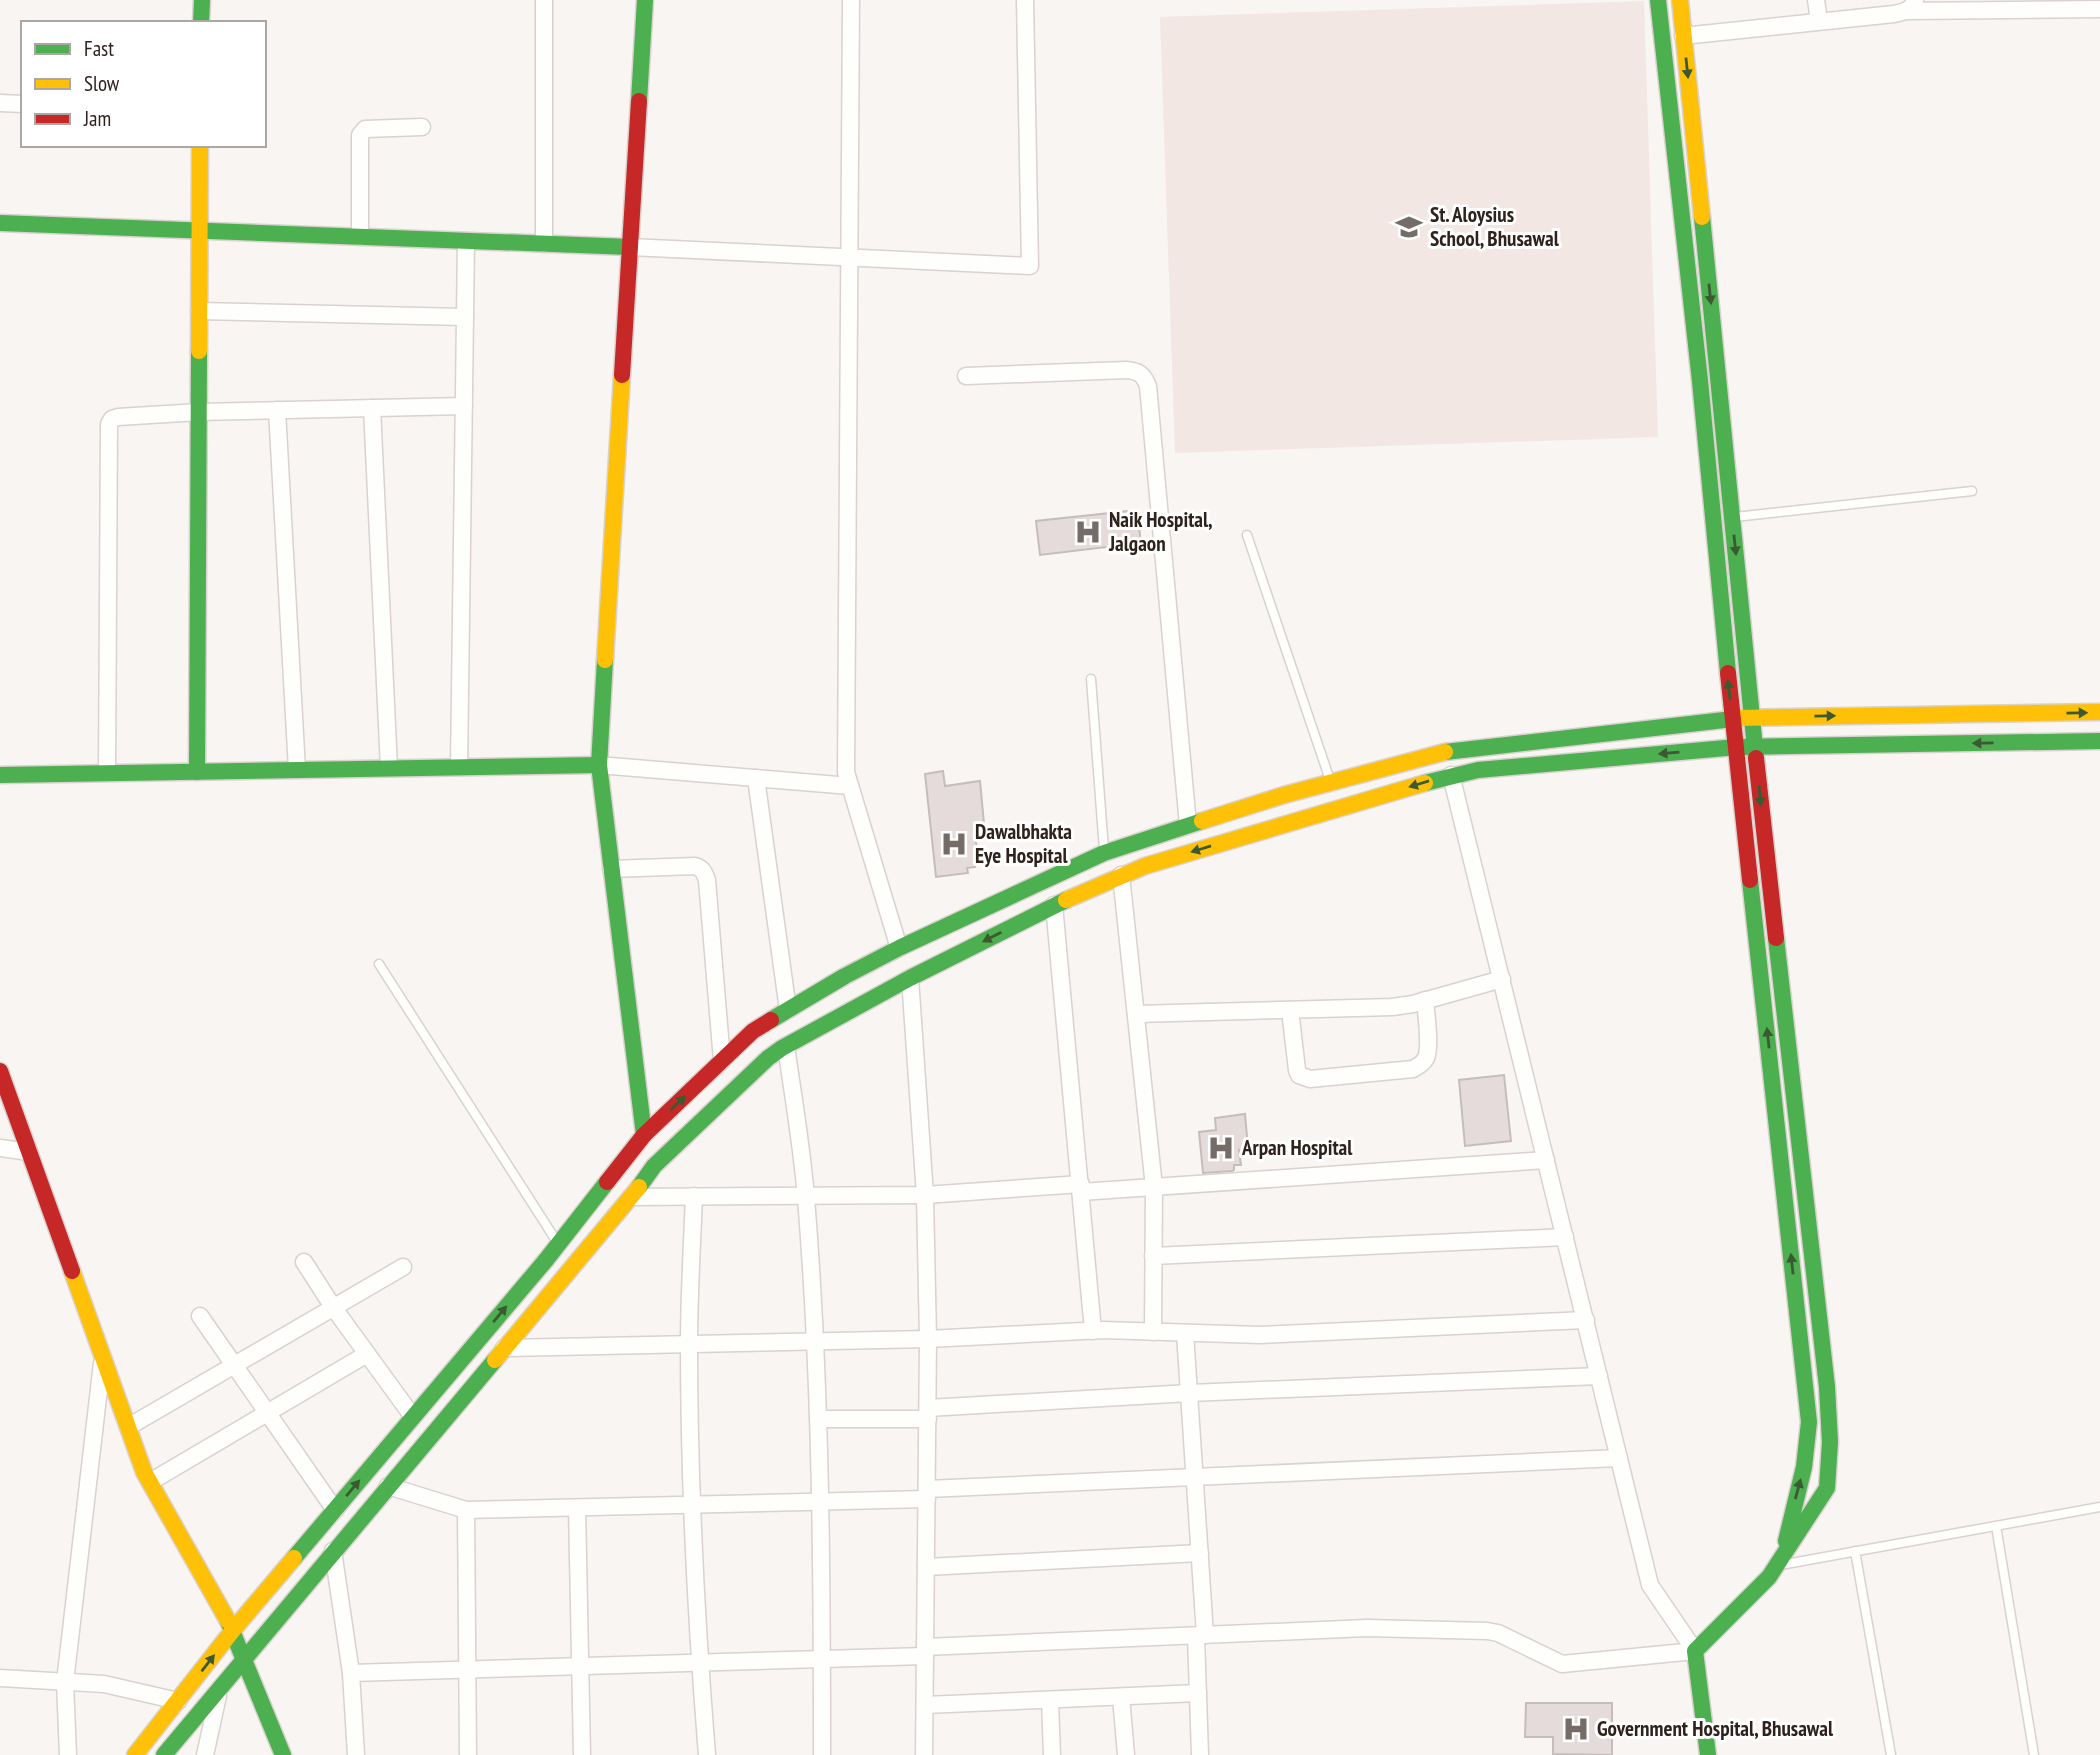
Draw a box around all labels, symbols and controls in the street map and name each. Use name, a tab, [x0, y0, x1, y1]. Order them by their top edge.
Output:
legend	[21, 21, 266, 147]
text: Fast	[84, 35, 114, 62]
one-way arrow	[1682, 57, 1693, 79]
text: Slow	[84, 70, 120, 97]
text: Jam	[83, 105, 111, 132]
place label: St. Aloysius School, Bhusawal	[1430, 201, 1560, 252]
school or university icon: St. Aloysius School, Bhusawal	[1394, 212, 1424, 242]
one-way arrow	[1705, 283, 1716, 305]
place label: Naik Hospital, Jalgaon	[1108, 506, 1213, 557]
hospital icon: Naik Hospital, Jalgaon	[1073, 517, 1103, 547]
one-way arrow	[1730, 534, 1741, 556]
one-way arrow	[1724, 679, 1735, 701]
one-way arrow	[2066, 707, 2088, 719]
one-way arrow	[1815, 710, 1837, 722]
one-way arrow	[1972, 738, 1994, 749]
one-way arrow	[1657, 748, 1679, 759]
one-way arrow	[1408, 779, 1429, 790]
one-way arrow	[1755, 785, 1766, 807]
place label: Dawalbhakta Eye Hospital	[975, 818, 1072, 869]
hospital icon: Dawalbhakta Eye Hospital	[939, 829, 969, 859]
one-way arrow	[1190, 845, 1211, 855]
one-way arrow	[982, 931, 1002, 942]
one-way arrow	[1762, 1026, 1773, 1048]
one-way arrow	[669, 1094, 686, 1111]
hospital icon: Arpan Hospital	[1206, 1133, 1236, 1163]
place label: Arpan Hospital	[1241, 1134, 1353, 1161]
one-way arrow	[1786, 1253, 1797, 1275]
one-way arrow	[492, 1305, 508, 1323]
one-way arrow	[1793, 1478, 1804, 1500]
one-way arrow	[346, 1479, 361, 1497]
one-way arrow	[200, 1654, 215, 1672]
hospital icon: Government Hospital, Bhusawal	[1561, 1714, 1591, 1744]
place label: Government Hospital, Bhusawal	[1597, 1715, 1834, 1742]

